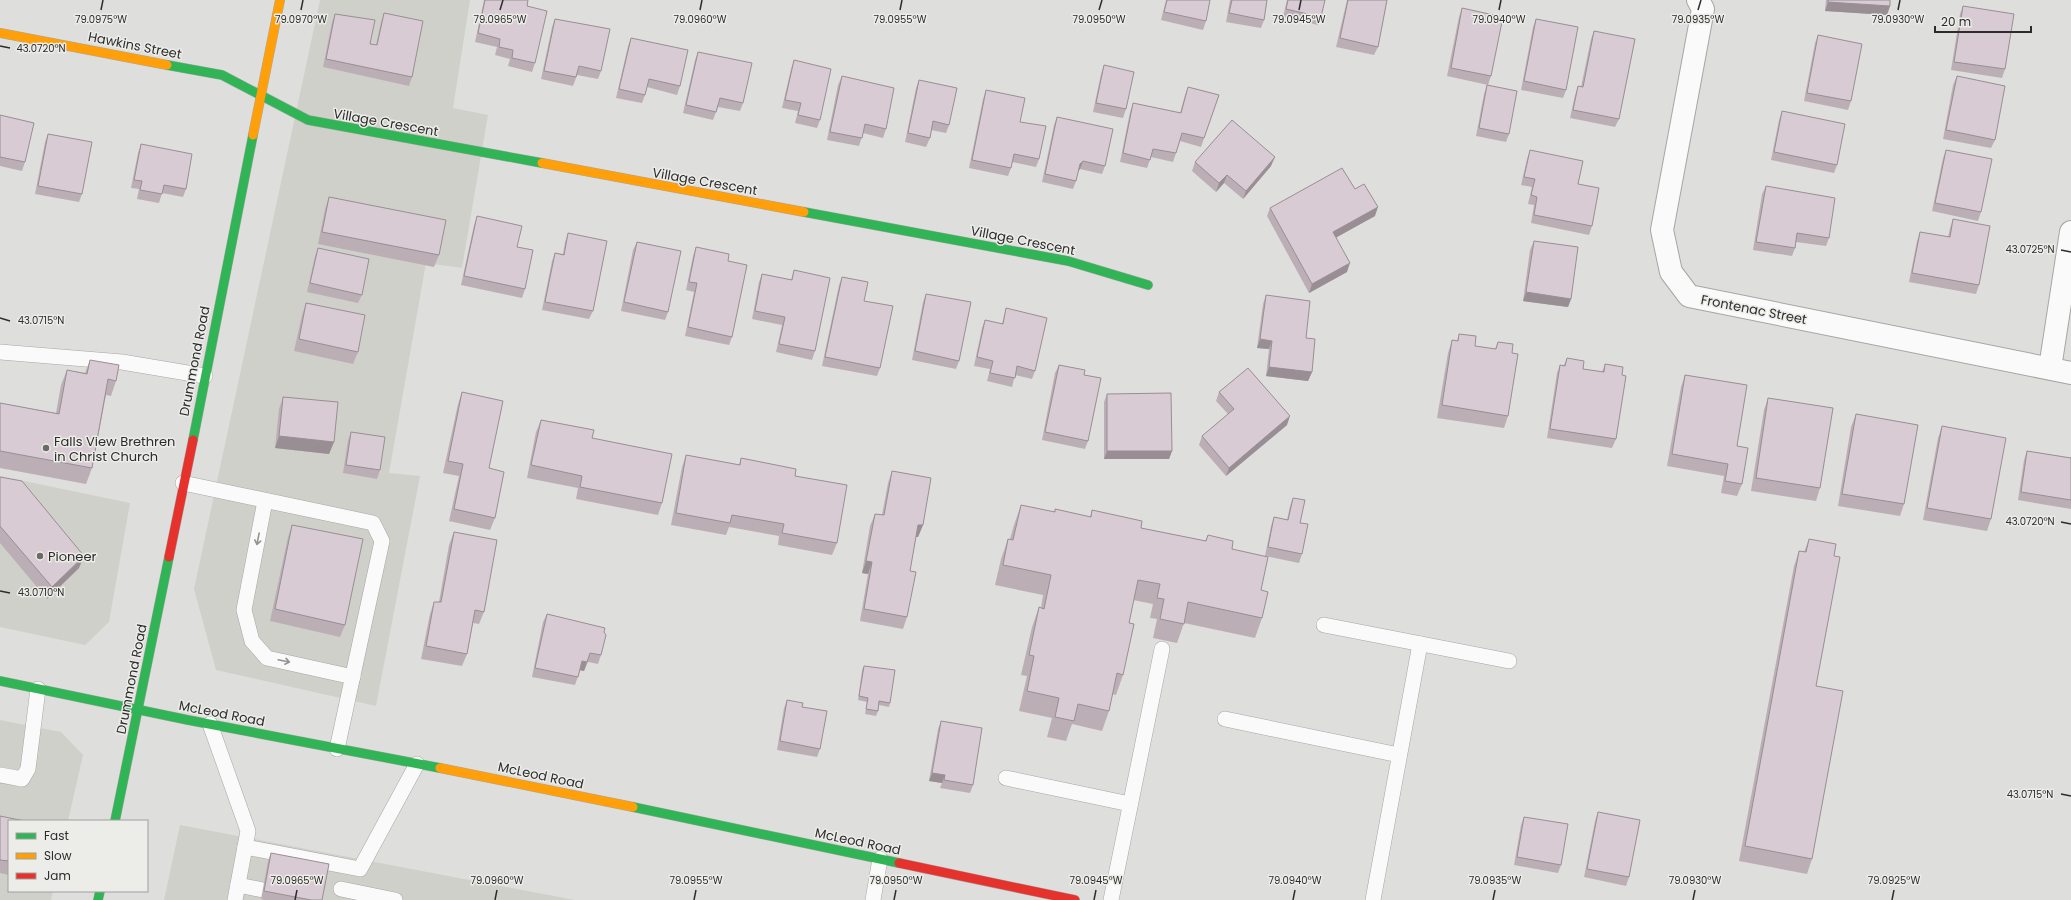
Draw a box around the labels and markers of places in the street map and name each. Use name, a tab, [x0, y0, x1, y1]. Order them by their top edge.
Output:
place label: Falls View Brethren in Christ Church	[54, 432, 175, 466]
marker: Falls View Brethren in Christ Church	[41, 443, 51, 453]
place label: Pioneer	[48, 547, 96, 566]
marker: Pioneer	[35, 551, 45, 561]

